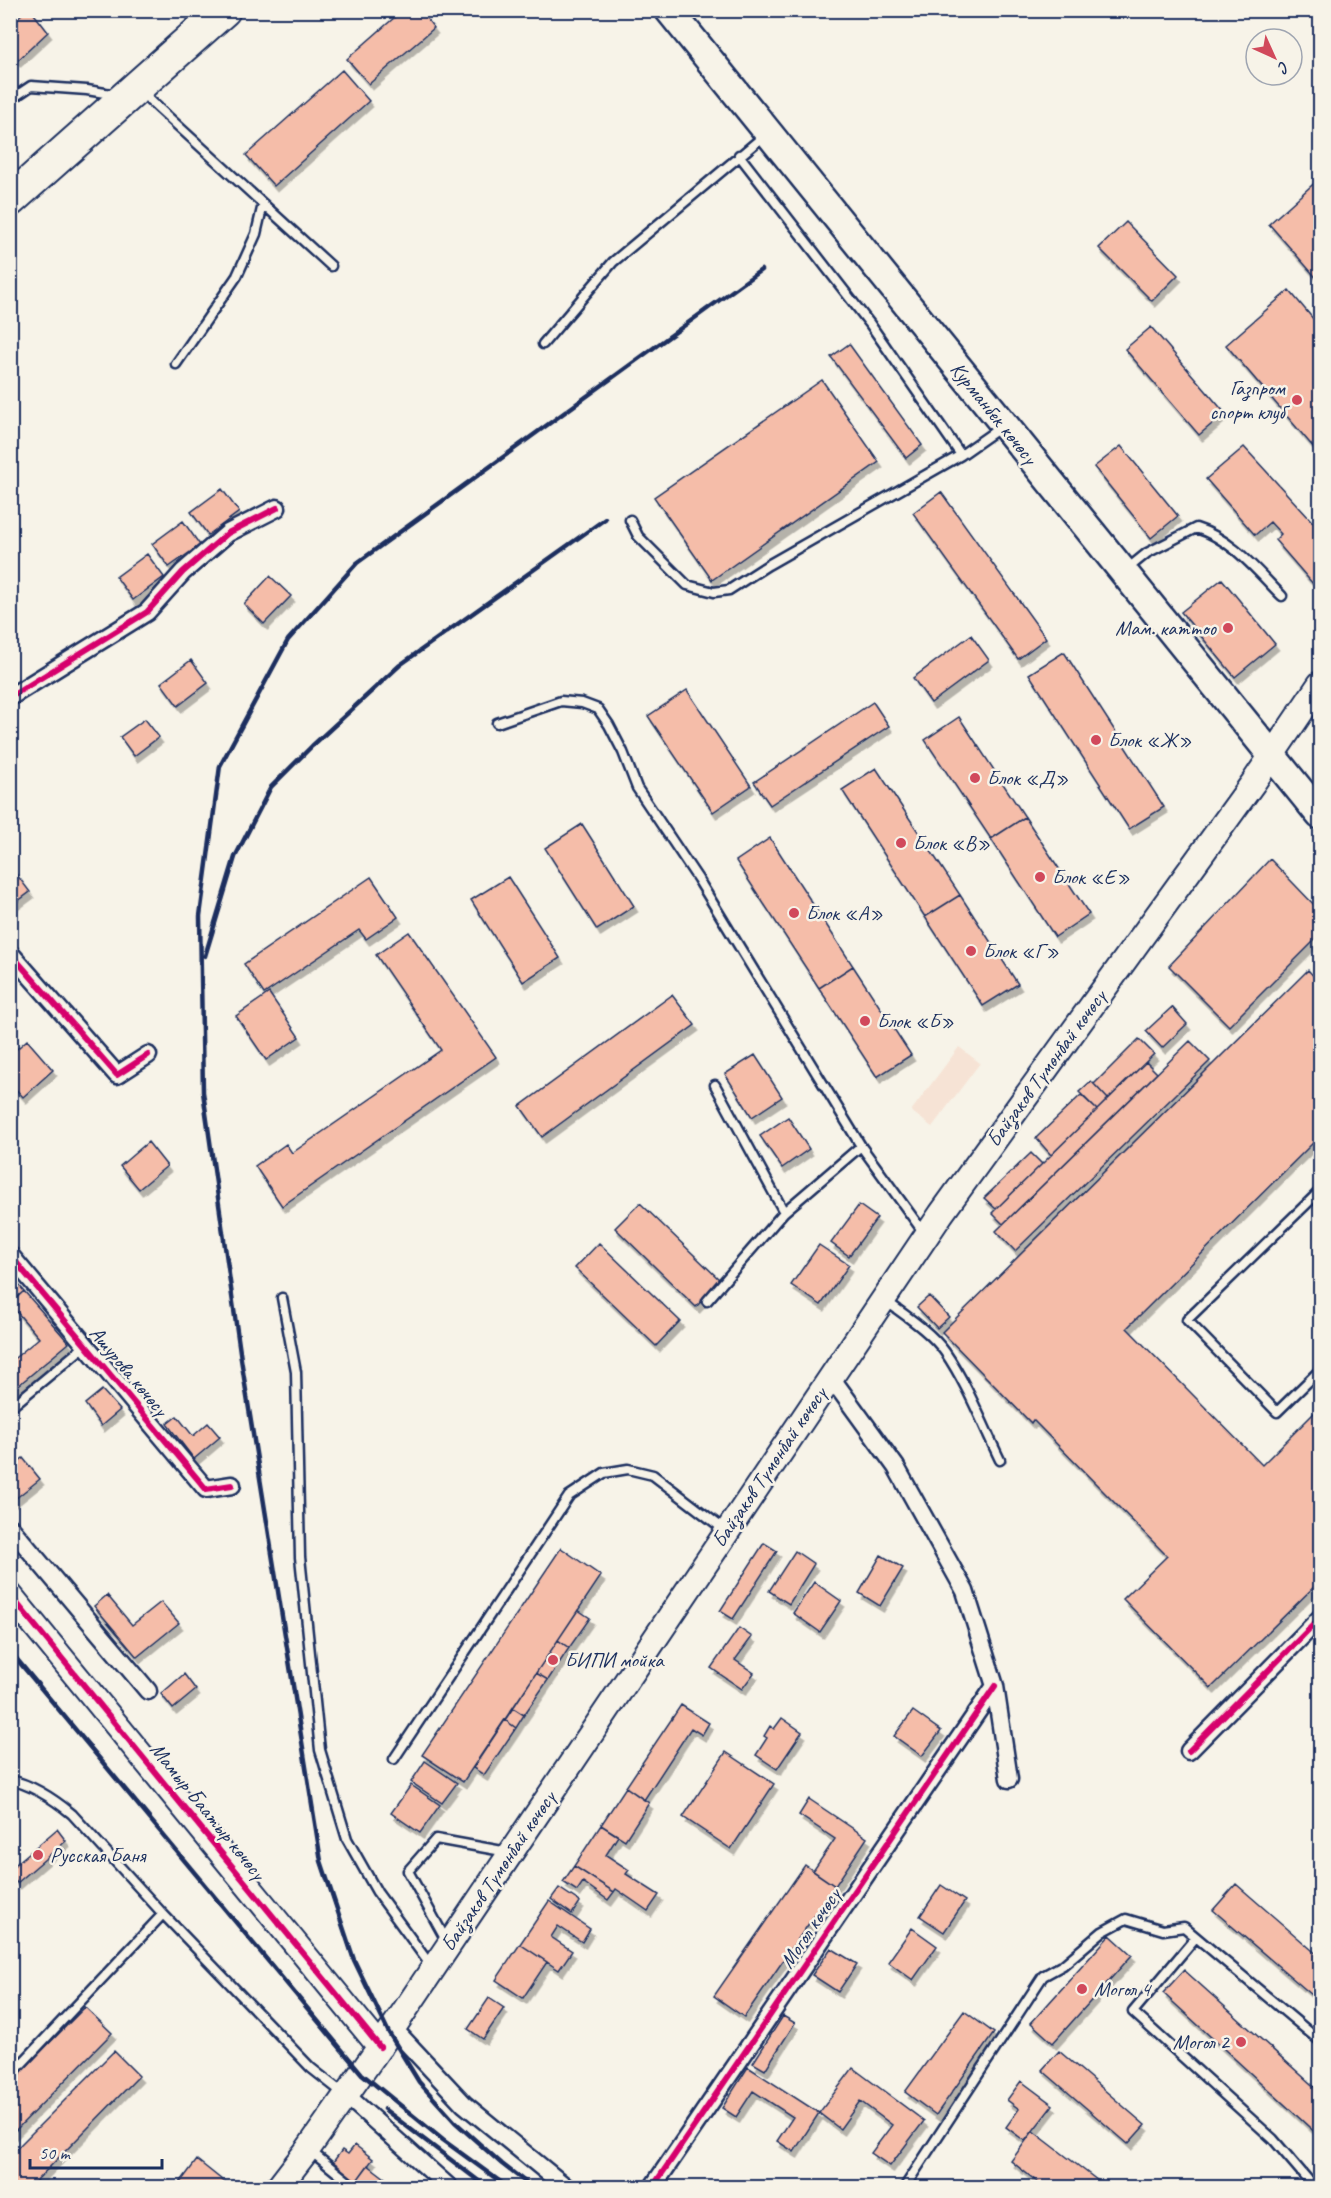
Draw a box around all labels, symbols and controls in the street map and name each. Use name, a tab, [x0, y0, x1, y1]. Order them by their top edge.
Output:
north arrow	[1244, 27, 1304, 87]
text: С	[1273, 57, 1294, 78]
street label: Курманбек көчөсү	[945, 357, 1045, 471]
place label: Газпром спорт клуб	[1210, 375, 1291, 425]
marker: Газпром спорт клуб	[1290, 393, 1304, 407]
place label: Мам. каттоо	[1115, 615, 1218, 641]
marker: Мам. каттоо	[1221, 621, 1235, 635]
place label: Блок «Ж»	[1108, 727, 1192, 753]
marker: Блок «Ж»	[1089, 733, 1103, 747]
place label: Блок «Д»	[987, 765, 1069, 791]
marker: Блок «Д»	[968, 771, 982, 785]
place label: Блок «В»	[913, 830, 990, 856]
marker: Блок «В»	[894, 836, 908, 850]
place label: Блок «Е»	[1052, 864, 1130, 890]
marker: Блок «Е»	[1033, 870, 1047, 884]
place label: Блок «А»	[806, 900, 883, 926]
marker: Блок «А»	[787, 906, 801, 920]
place label: Блок «Г»	[983, 938, 1059, 964]
marker: Блок «Г»	[964, 944, 978, 958]
street label: Байзаков Түмөнбай көчөсү	[980, 983, 1114, 1152]
place label: Блок «Б»	[877, 1008, 954, 1034]
marker: Блок «Б»	[858, 1014, 872, 1028]
street label: Ашурова көчөсү	[84, 1321, 176, 1423]
street label: Байзаков Түмөнбай көчөсү	[706, 1380, 834, 1553]
place label: БИПИ мойка	[565, 1647, 665, 1673]
marker: БИПИ мойка	[546, 1653, 560, 1667]
street label: Мамыр Баатыр көчөсү	[145, 1737, 273, 1887]
street label: Байзаков Түмөнбай көчөсү	[435, 1784, 563, 1957]
place label: Русская Баня	[50, 1842, 147, 1868]
marker: Русская Баня	[31, 1848, 45, 1862]
street label: Могол көчөсү	[774, 1881, 848, 1973]
place label: Могол 4	[1094, 1976, 1153, 2002]
marker: Могол 4	[1075, 1982, 1089, 1996]
place label: Могол 2	[1173, 2029, 1231, 2055]
marker: Могол 2	[1234, 2035, 1248, 2049]
scale bar	[30, 2132, 162, 2170]
text: 50 m	[39, 2142, 72, 2164]

